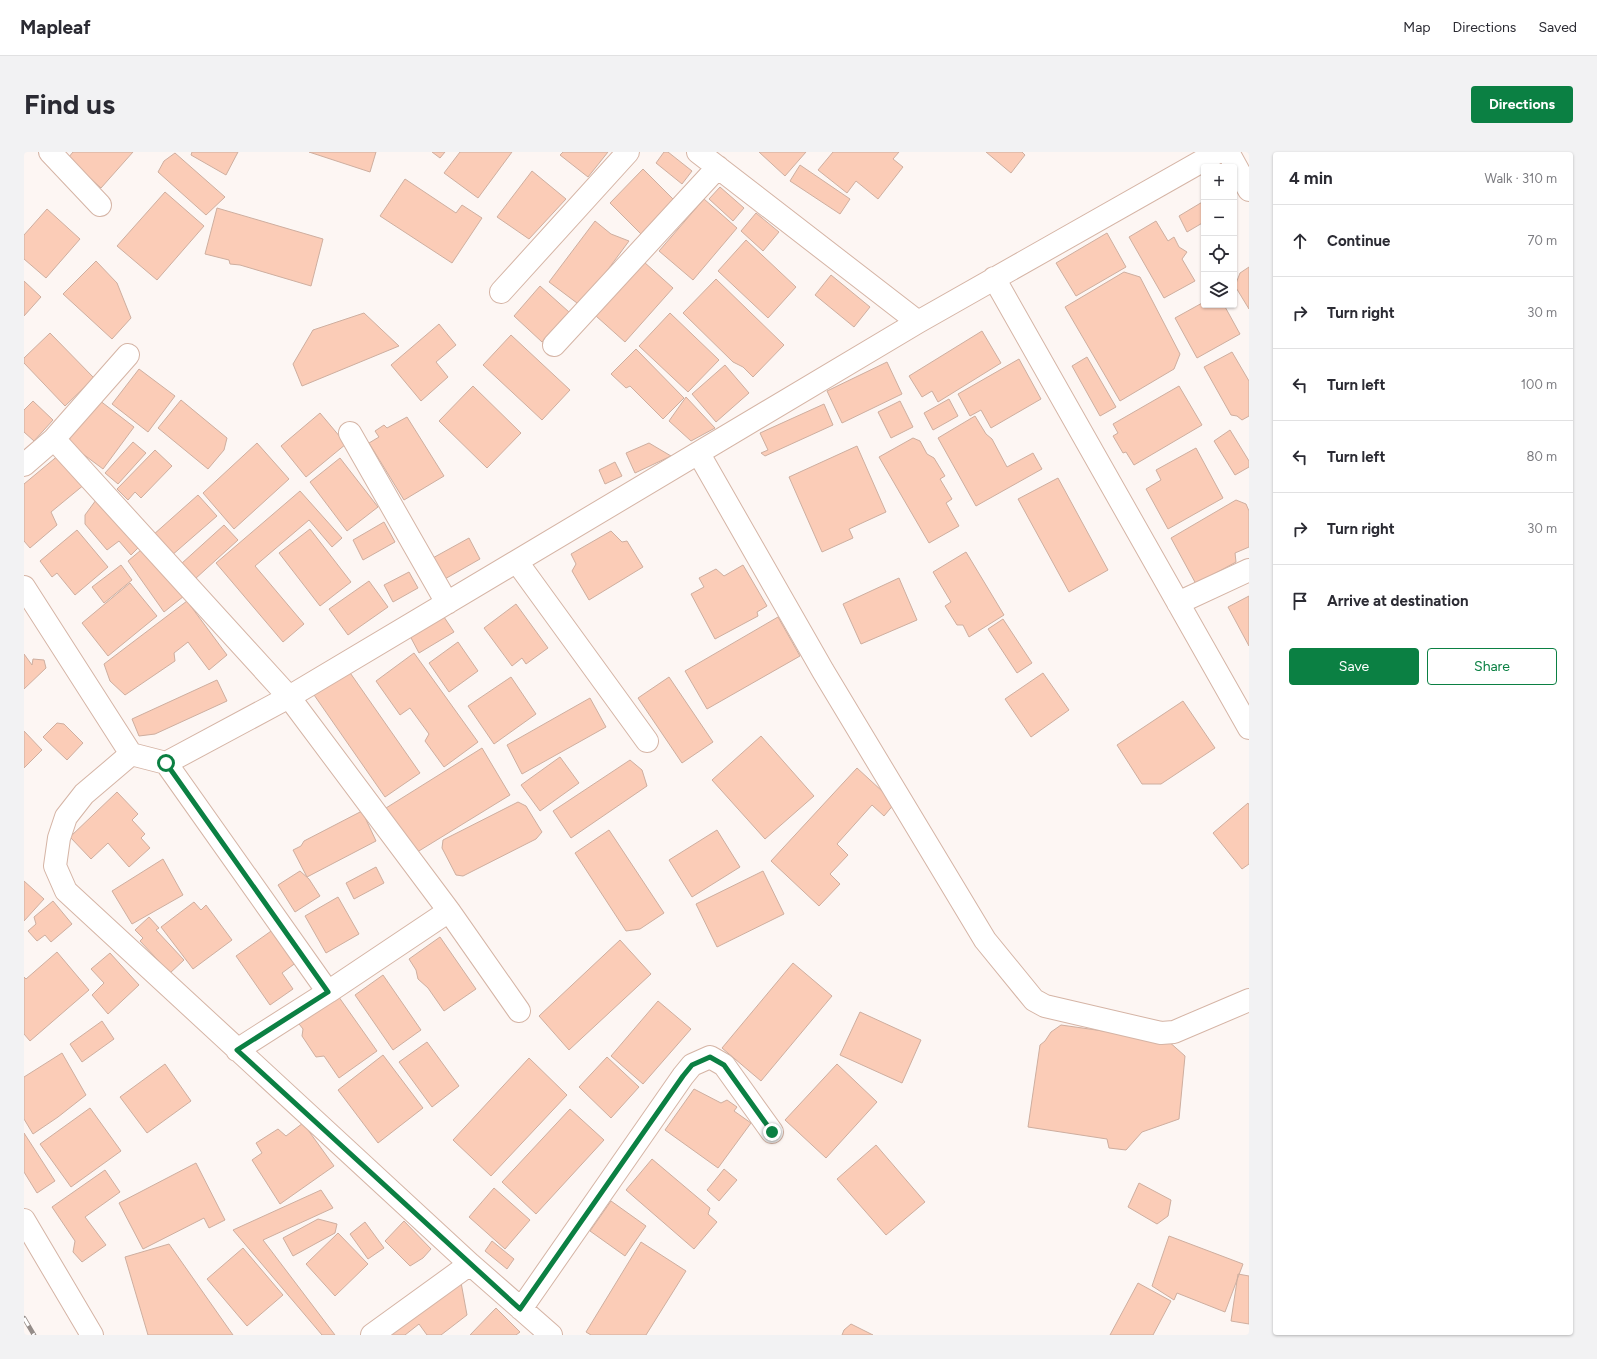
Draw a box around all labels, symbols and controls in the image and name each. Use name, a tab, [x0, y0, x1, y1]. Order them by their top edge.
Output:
text: Mapleaf	[20, 16, 91, 39]
text: Map	[1403, 19, 1431, 36]
text: Directions	[1453, 19, 1516, 36]
text: Saved	[1538, 19, 1577, 36]
button: Directions	[1471, 86, 1573, 123]
text: Find us	[24, 87, 115, 121]
map controls	[1201, 164, 1237, 308]
button: +	[1201, 164, 1237, 200]
text: 4 min	[1289, 168, 1333, 188]
text: Walk · 310 m	[1484, 171, 1557, 186]
button: −	[1201, 200, 1237, 236]
icon: ahead	[1289, 230, 1311, 252]
text: Continue	[1327, 232, 1390, 250]
text: 70 m	[1527, 233, 1557, 248]
button: locate	[1201, 236, 1237, 272]
button: layers	[1201, 272, 1237, 308]
icon: right	[1289, 302, 1311, 324]
text: Turn right	[1327, 304, 1395, 322]
text: 30 m	[1527, 305, 1557, 320]
icon: left	[1289, 374, 1311, 396]
text: Turn left	[1327, 376, 1385, 394]
text: 100 m	[1521, 377, 1557, 392]
icon: left	[1289, 446, 1311, 468]
text: Turn left	[1327, 448, 1385, 466]
text: 80 m	[1526, 449, 1557, 464]
icon: right	[1289, 518, 1311, 540]
text: Turn right	[1327, 520, 1395, 538]
text: 30 m	[1527, 521, 1557, 536]
icon: arrive	[1289, 590, 1311, 612]
text: Arrive at destination	[1327, 592, 1468, 610]
button: Save	[1289, 648, 1419, 685]
button: Share	[1427, 648, 1557, 685]
route start	[157, 754, 175, 772]
route end	[763, 1123, 781, 1141]

